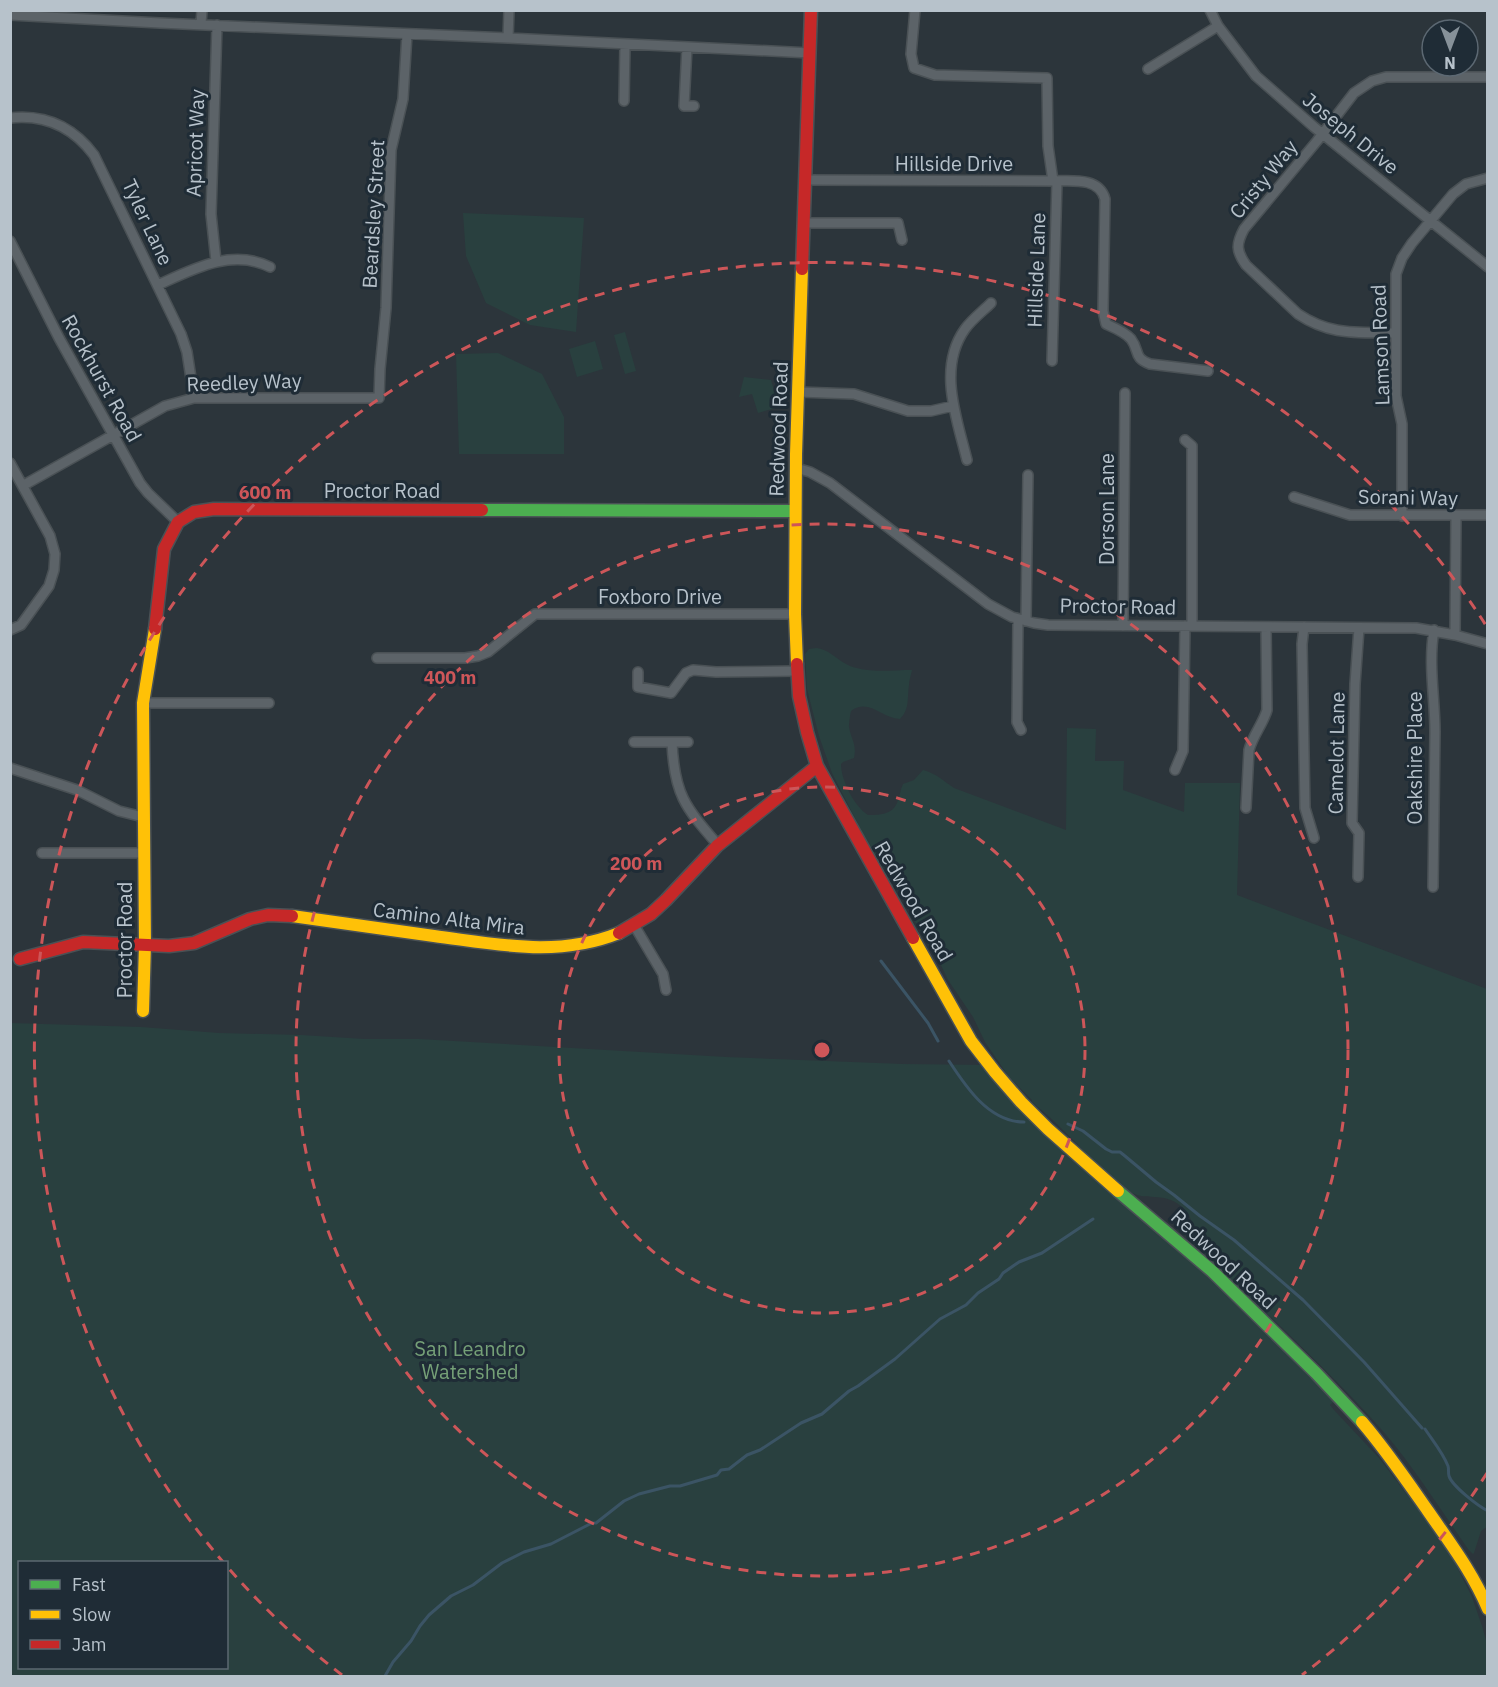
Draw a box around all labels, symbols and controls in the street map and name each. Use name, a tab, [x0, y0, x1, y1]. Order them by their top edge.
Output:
north arrow	[1420, 18, 1480, 78]
text: N	[1444, 53, 1456, 73]
street label: Joseph Drive	[1297, 86, 1405, 180]
street label: Apricot Way	[180, 89, 210, 197]
street label: Cristy Way	[1223, 134, 1303, 224]
street label: Beardsley Street	[356, 139, 390, 289]
street label: Hillside Drive	[895, 150, 1013, 177]
street label: Tyler Lane	[116, 175, 180, 269]
street label: Hillside Lane	[1021, 212, 1051, 328]
street label: Lamson Road	[1364, 284, 1396, 406]
street label: Rockhurst Road	[56, 309, 148, 447]
street label: Redwood Road	[762, 361, 794, 497]
street label: Reedley Way	[186, 366, 302, 398]
street label: Dorson Lane	[1093, 453, 1120, 565]
street label: Proctor Road	[324, 477, 440, 504]
text: 600 m	[239, 481, 291, 504]
street label: Sorani Way	[1358, 483, 1458, 511]
street label: Foxboro Drive	[598, 583, 722, 610]
street label: Proctor Road	[1059, 591, 1177, 621]
text: 400 m	[424, 666, 476, 689]
street label: Camelot Lane	[1321, 691, 1351, 815]
street label: Oakshire Place	[1401, 691, 1428, 825]
street label: Redwood Road	[869, 836, 959, 966]
text: 200 m	[610, 852, 662, 875]
street label: Proctor Road	[111, 882, 138, 998]
street label: Camino Alta Mira	[372, 895, 527, 941]
centre of rings	[812, 1040, 832, 1060]
street label: Redwood Road	[1165, 1203, 1283, 1315]
park label: San Leandro Watershed	[414, 1335, 526, 1385]
legend	[18, 1561, 228, 1669]
text: Fast	[72, 1573, 106, 1596]
text: Slow	[72, 1603, 111, 1626]
text: Jam	[72, 1633, 107, 1656]

